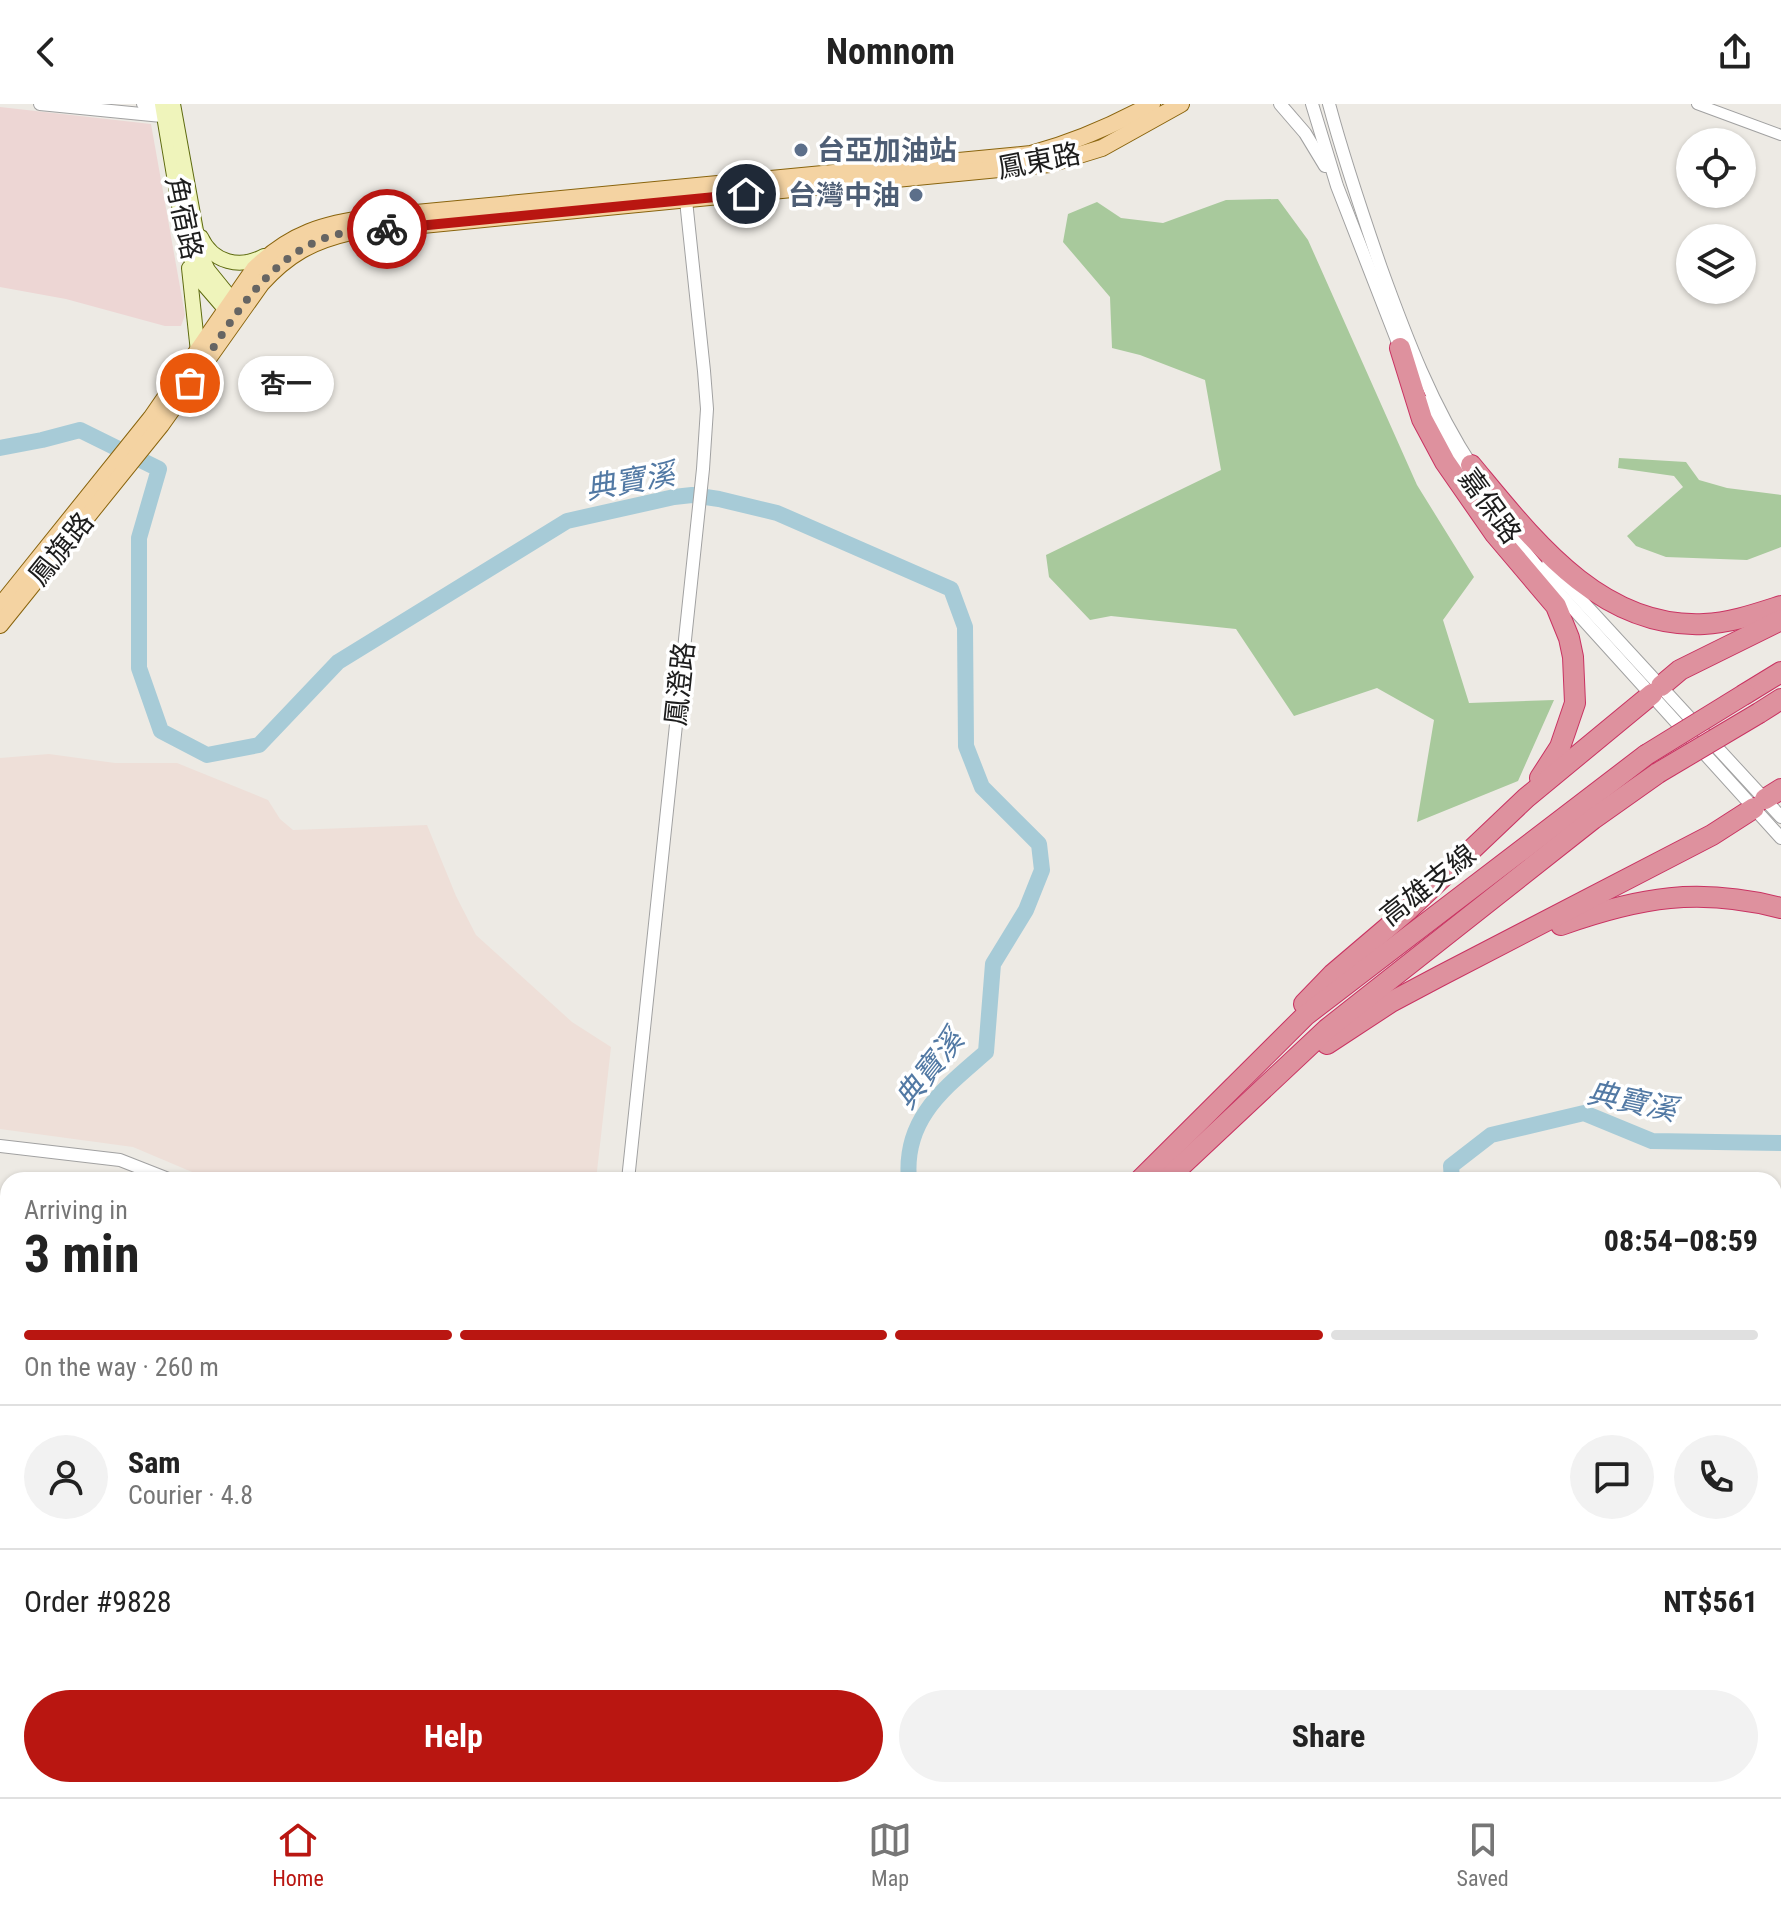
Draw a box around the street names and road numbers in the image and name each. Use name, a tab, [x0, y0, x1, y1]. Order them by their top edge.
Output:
street label: 鳳東路	[995, 137, 1083, 185]
street label: 角宿路	[159, 173, 209, 263]
street label: 嘉保路	[1452, 462, 1528, 550]
street label: 鳳旗路	[22, 506, 100, 592]
street label: 鳳澄路	[659, 640, 701, 728]
street label: 高雄支線	[1374, 838, 1482, 932]

